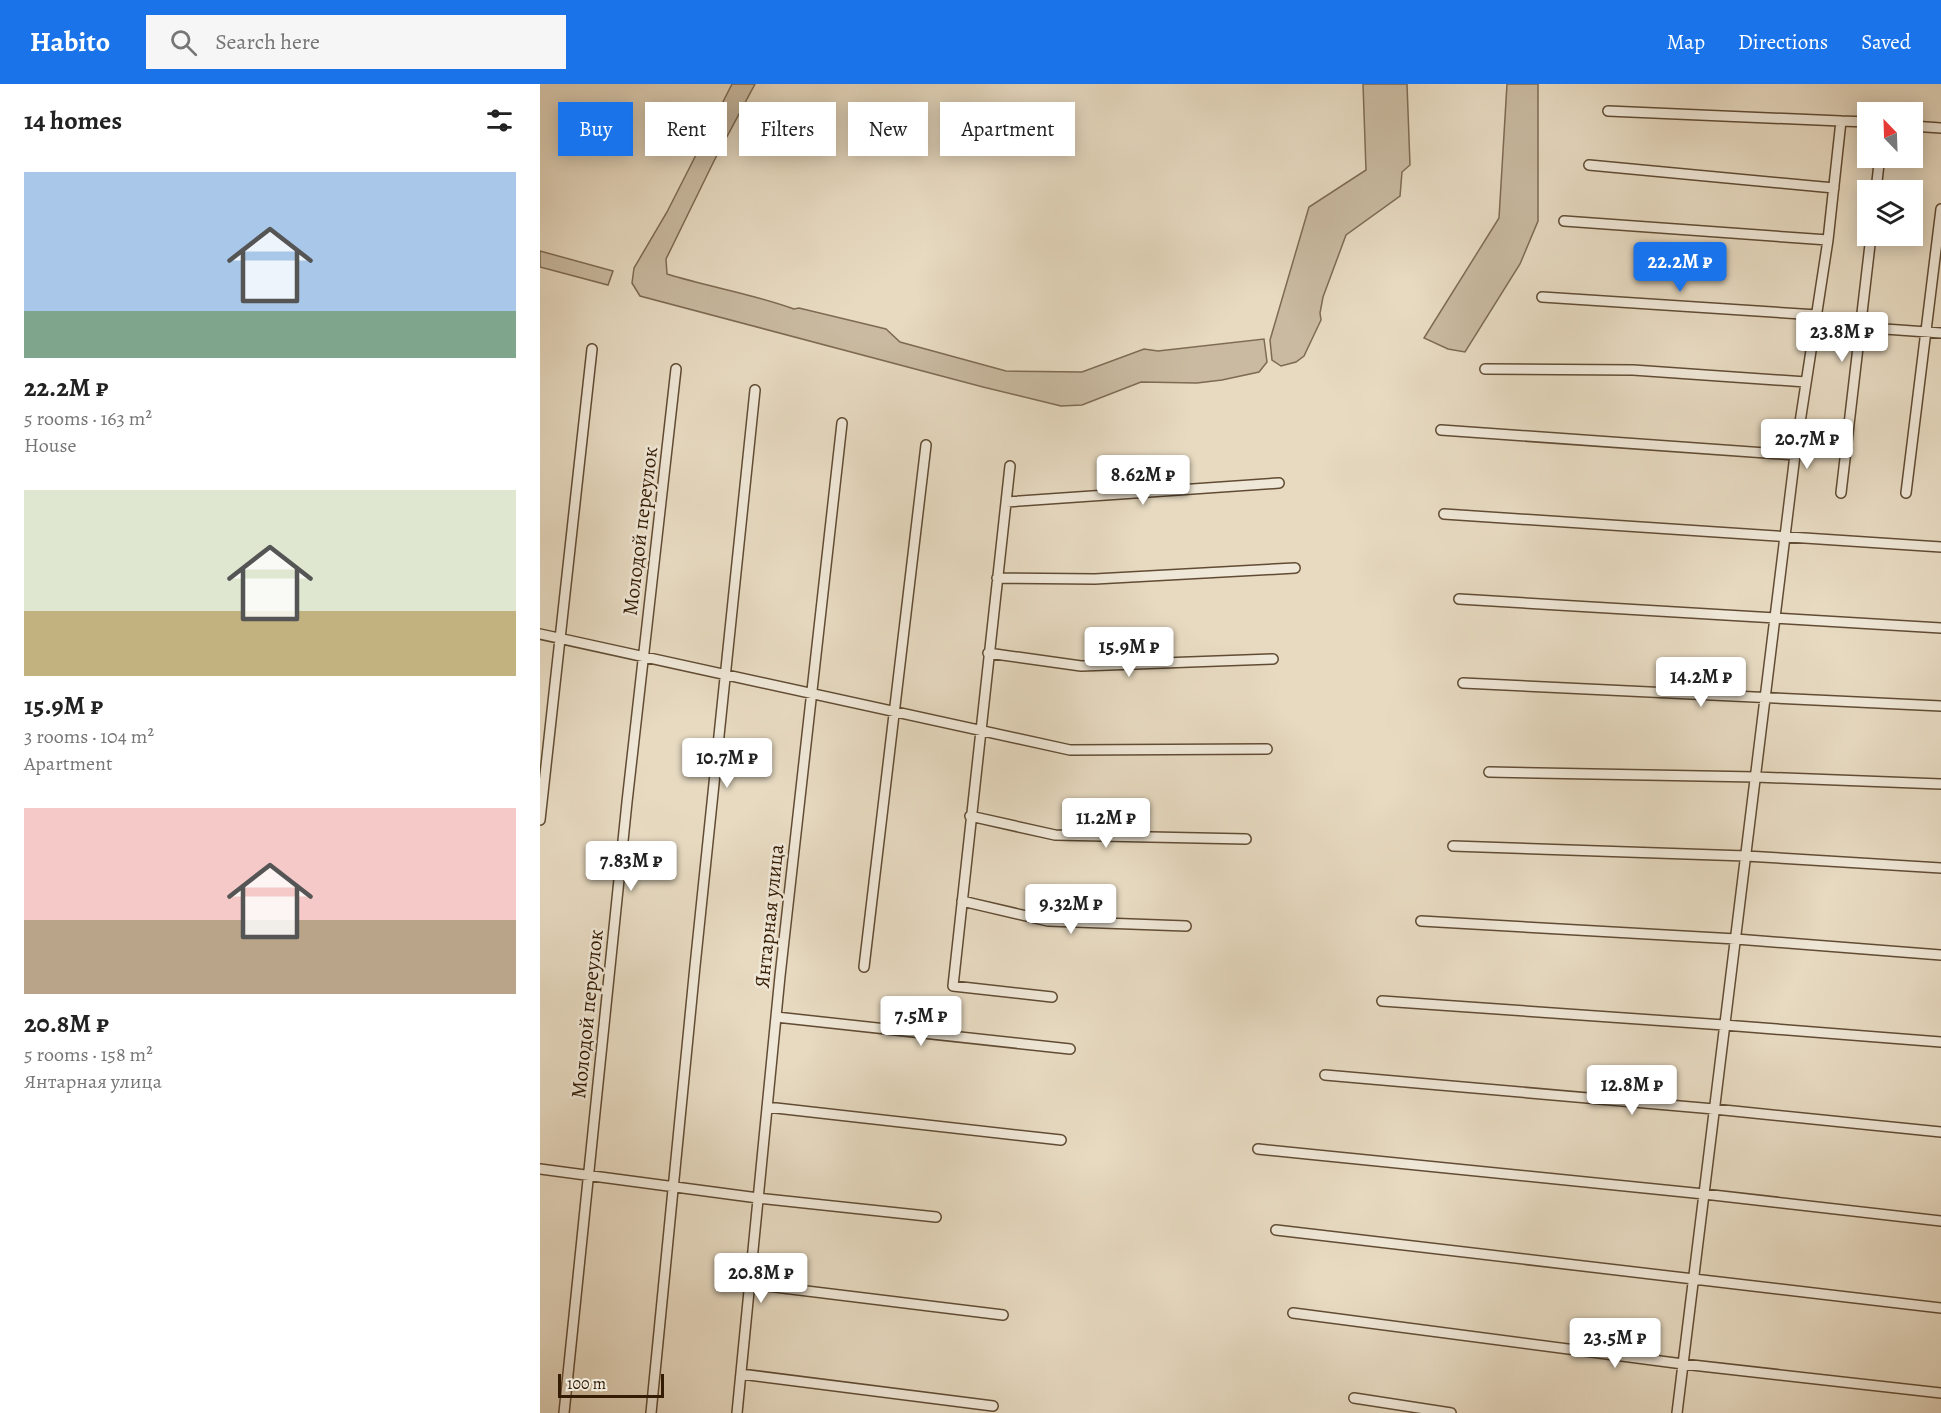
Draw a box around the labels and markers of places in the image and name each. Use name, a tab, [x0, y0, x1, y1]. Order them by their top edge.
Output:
pin: 22.2M ₽	[1625, 242, 1735, 293]
pin: 23.8M ₽	[1787, 312, 1897, 363]
pin: 20.7M ₽	[1752, 419, 1862, 470]
pin: 8.62M ₽	[1088, 455, 1198, 506]
pin: 15.9M ₽	[1074, 627, 1184, 678]
pin: 14.2M ₽	[1646, 657, 1756, 708]
pin: 10.7M ₽	[672, 738, 782, 789]
pin: 11.2M ₽	[1051, 798, 1161, 849]
pin: 7.83M ₽	[576, 841, 686, 892]
pin: 9.32M ₽	[1016, 884, 1126, 935]
pin: 7.5M ₽	[872, 996, 970, 1047]
pin: 12.8M ₽	[1577, 1065, 1687, 1116]
pin: 20.8M ₽	[706, 1253, 816, 1304]
pin: 23.5M ₽	[1560, 1318, 1670, 1369]

